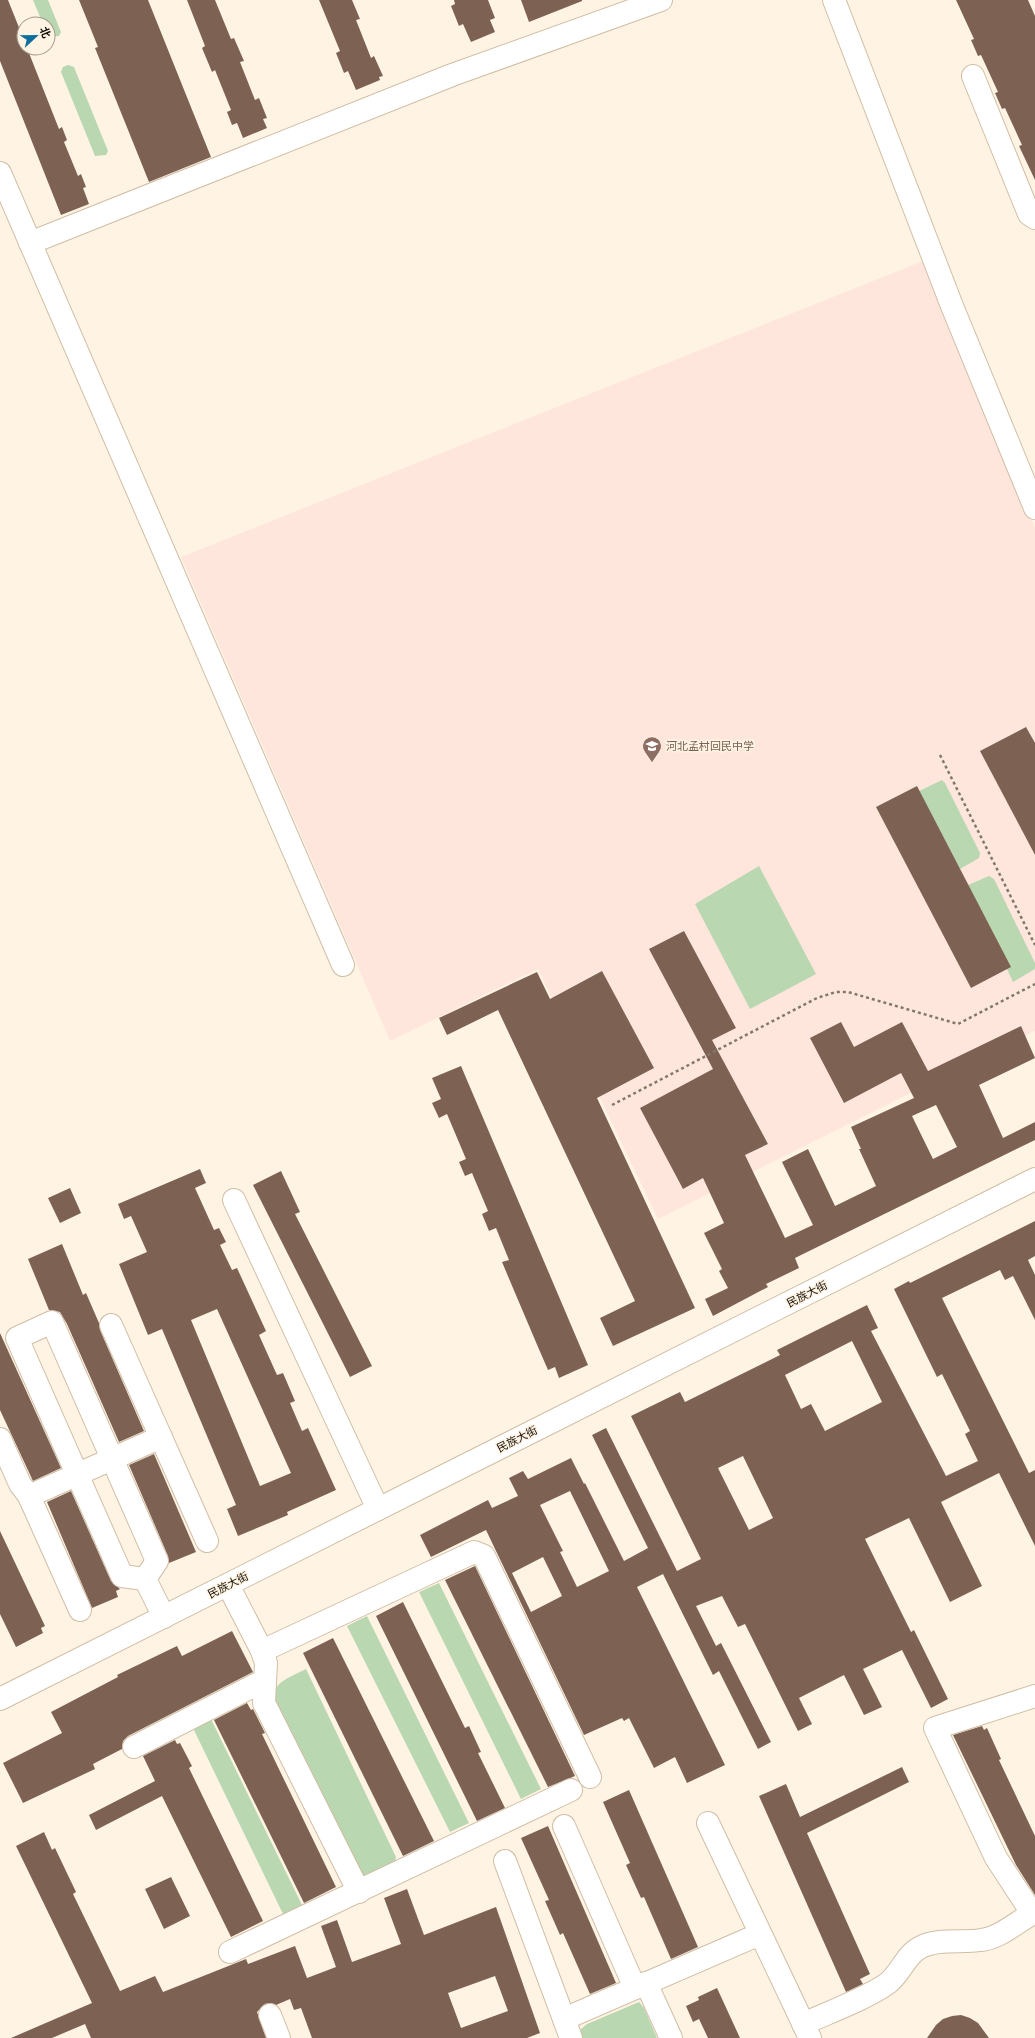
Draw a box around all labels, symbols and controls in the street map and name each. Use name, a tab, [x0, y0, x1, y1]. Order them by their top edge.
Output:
north arrow	[16, 16, 56, 56]
text: 北	[37, 25, 54, 40]
school or university icon: 河北孟村回民中学	[641, 735, 663, 763]
place label: 河北孟村回民中学	[666, 739, 754, 753]
street label: 民族大街	[784, 1278, 830, 1310]
street label: 民族大街	[494, 1423, 540, 1455]
street label: 民族大街	[205, 1569, 251, 1601]

